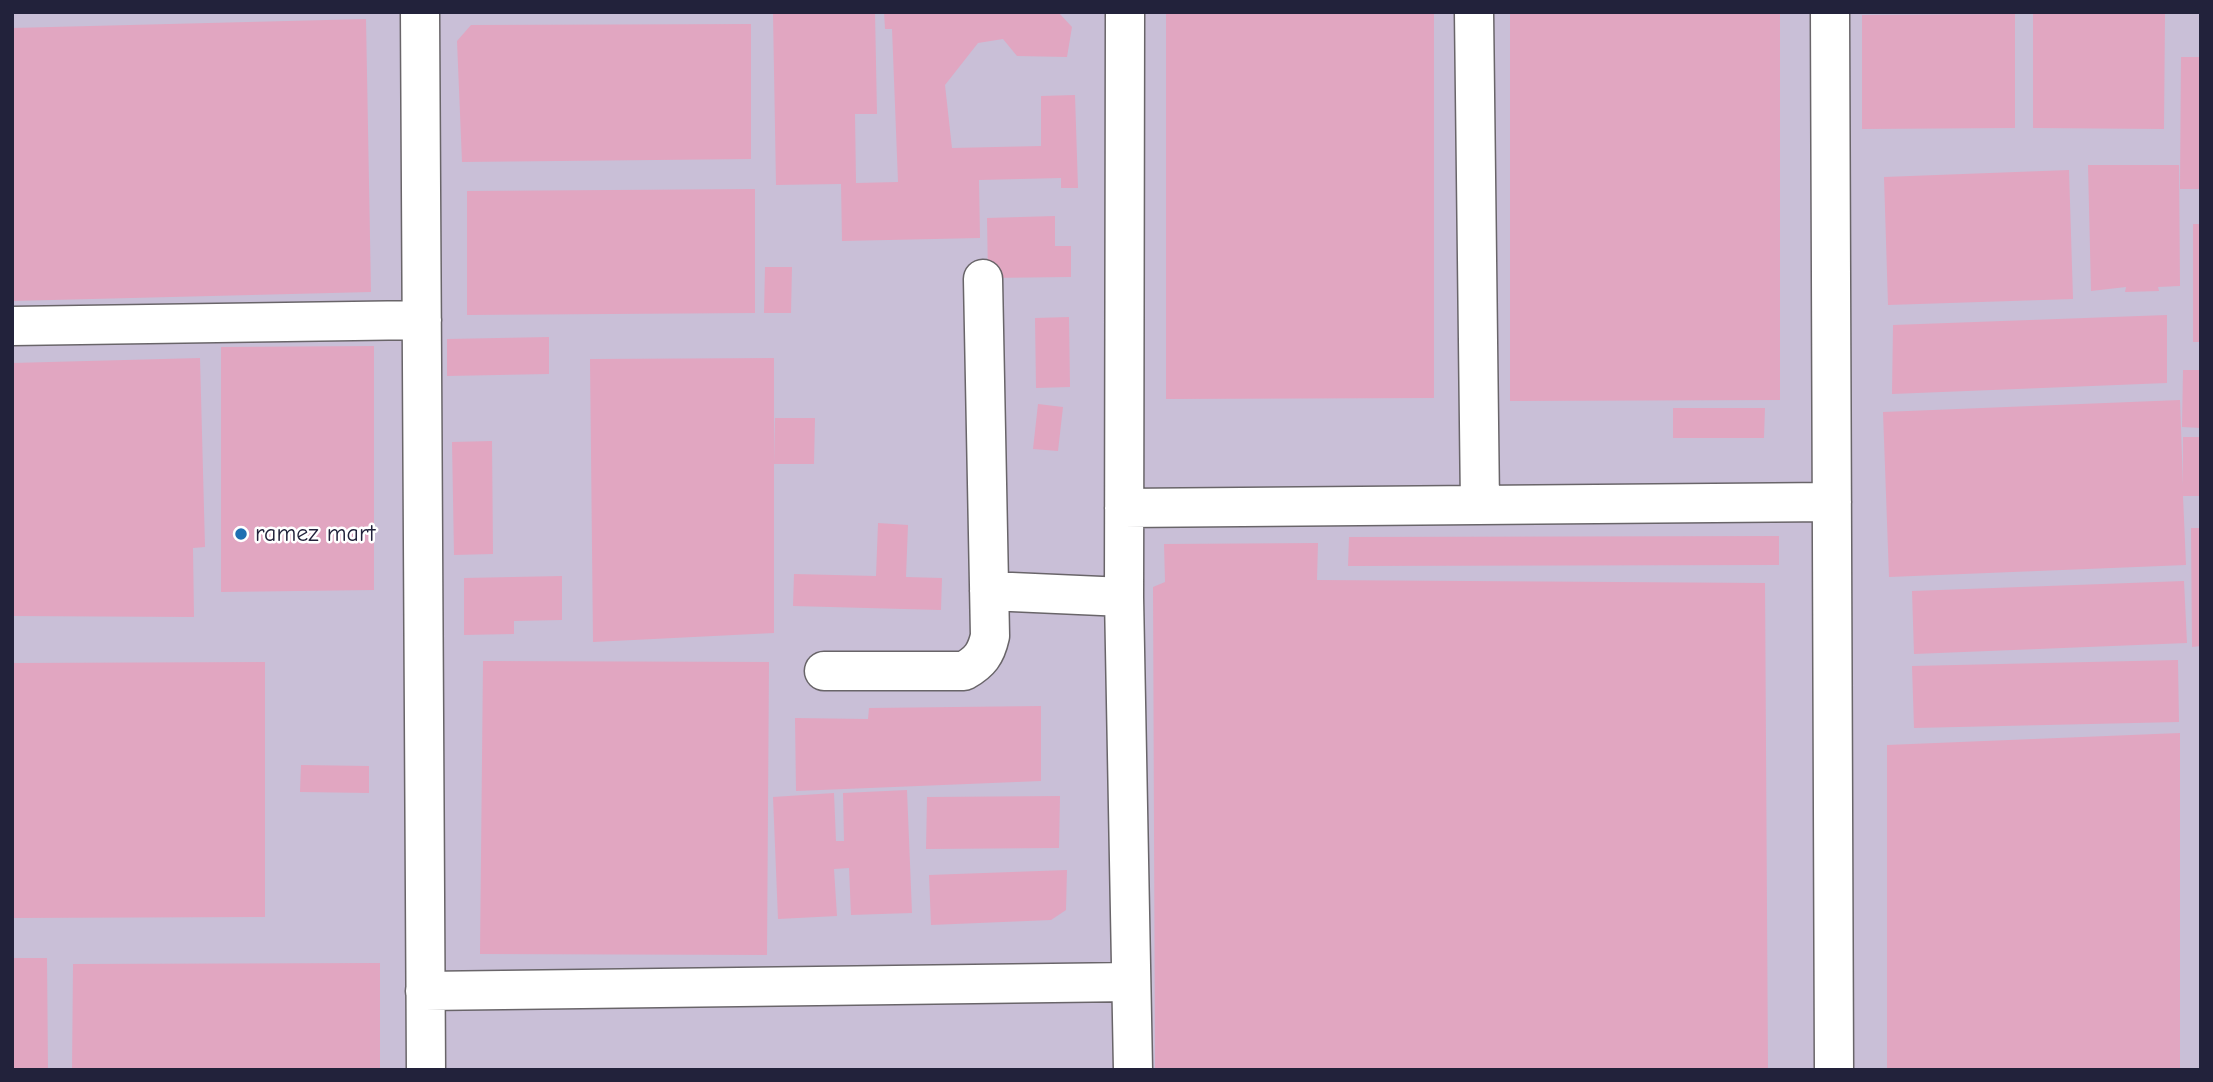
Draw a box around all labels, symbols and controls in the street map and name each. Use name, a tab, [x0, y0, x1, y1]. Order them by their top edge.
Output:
place label: ramez mart	[255, 520, 375, 548]
marker: ramez mart	[233, 526, 249, 542]

